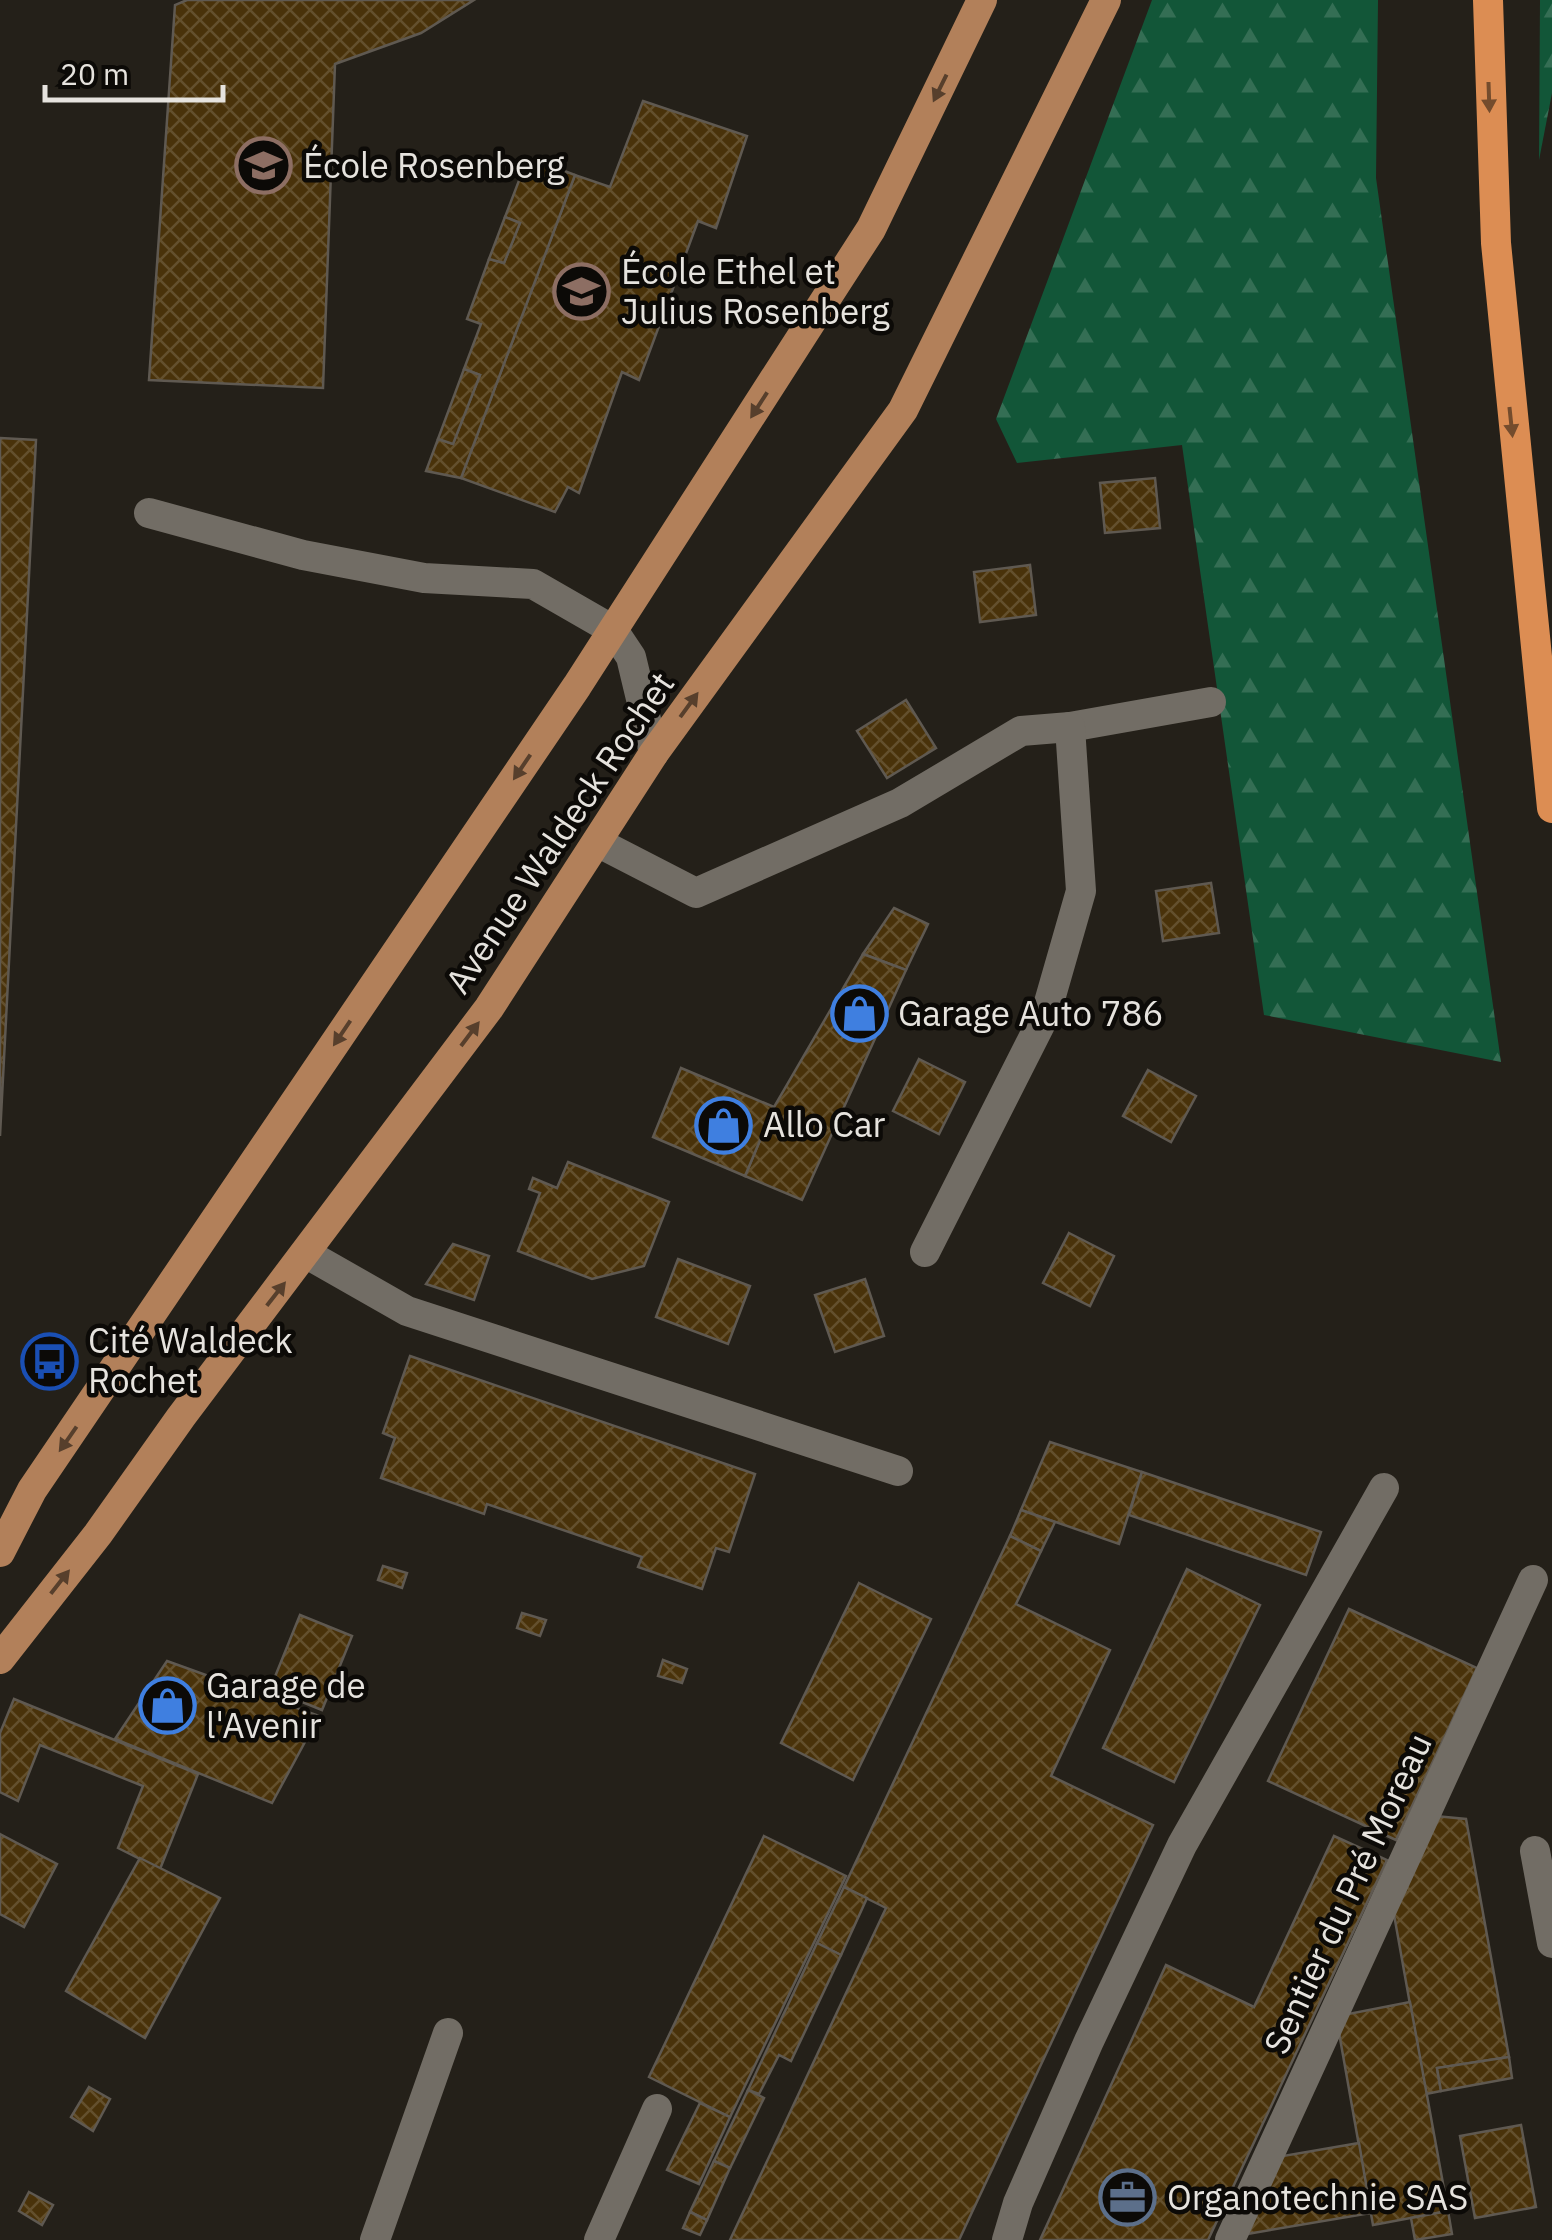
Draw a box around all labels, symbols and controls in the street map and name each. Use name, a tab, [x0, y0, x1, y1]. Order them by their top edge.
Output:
scale bar	[45, 40, 222, 102]
text: 20 m	[60, 54, 129, 93]
one-way arrow	[931, 73, 948, 102]
one-way arrow	[1482, 82, 1498, 114]
school or university icon: École Rosenberg	[234, 136, 294, 196]
place label: École Rosenberg	[303, 142, 565, 188]
place label: École Ethel et Julius Rosenberg	[621, 248, 890, 334]
school or university icon: École Ethel et Julius Rosenberg	[552, 262, 612, 322]
one-way arrow	[750, 391, 769, 418]
one-way arrow	[1503, 406, 1519, 438]
street label: Avenue Waldeck Rochet	[434, 663, 684, 1002]
one-way arrow	[679, 692, 699, 718]
one-way arrow	[513, 753, 532, 780]
shop icon: Garage Auto 786	[829, 984, 889, 1044]
place label: Garage Auto 786	[898, 990, 1163, 1036]
one-way arrow	[334, 1020, 352, 1047]
one-way arrow	[460, 1020, 480, 1047]
shop icon: Allo Car	[694, 1095, 754, 1155]
place label: Allo Car	[763, 1101, 886, 1147]
one-way arrow	[265, 1281, 286, 1307]
place label: Cité Waldeck Rochet	[88, 1317, 293, 1403]
bus stop icon: Cité Waldeck Rochet	[19, 1331, 79, 1391]
one-way arrow	[59, 1426, 78, 1452]
one-way arrow	[49, 1569, 70, 1595]
place label: Garage de l'Avenir	[206, 1662, 366, 1748]
shop icon: Garage de l'Avenir	[137, 1676, 197, 1736]
street label: Sentier du Pré Moreau	[1253, 1726, 1442, 2061]
office icon: Organotechnie SAS	[1098, 2168, 1158, 2228]
place label: Organotechnie SAS	[1167, 2174, 1468, 2220]

